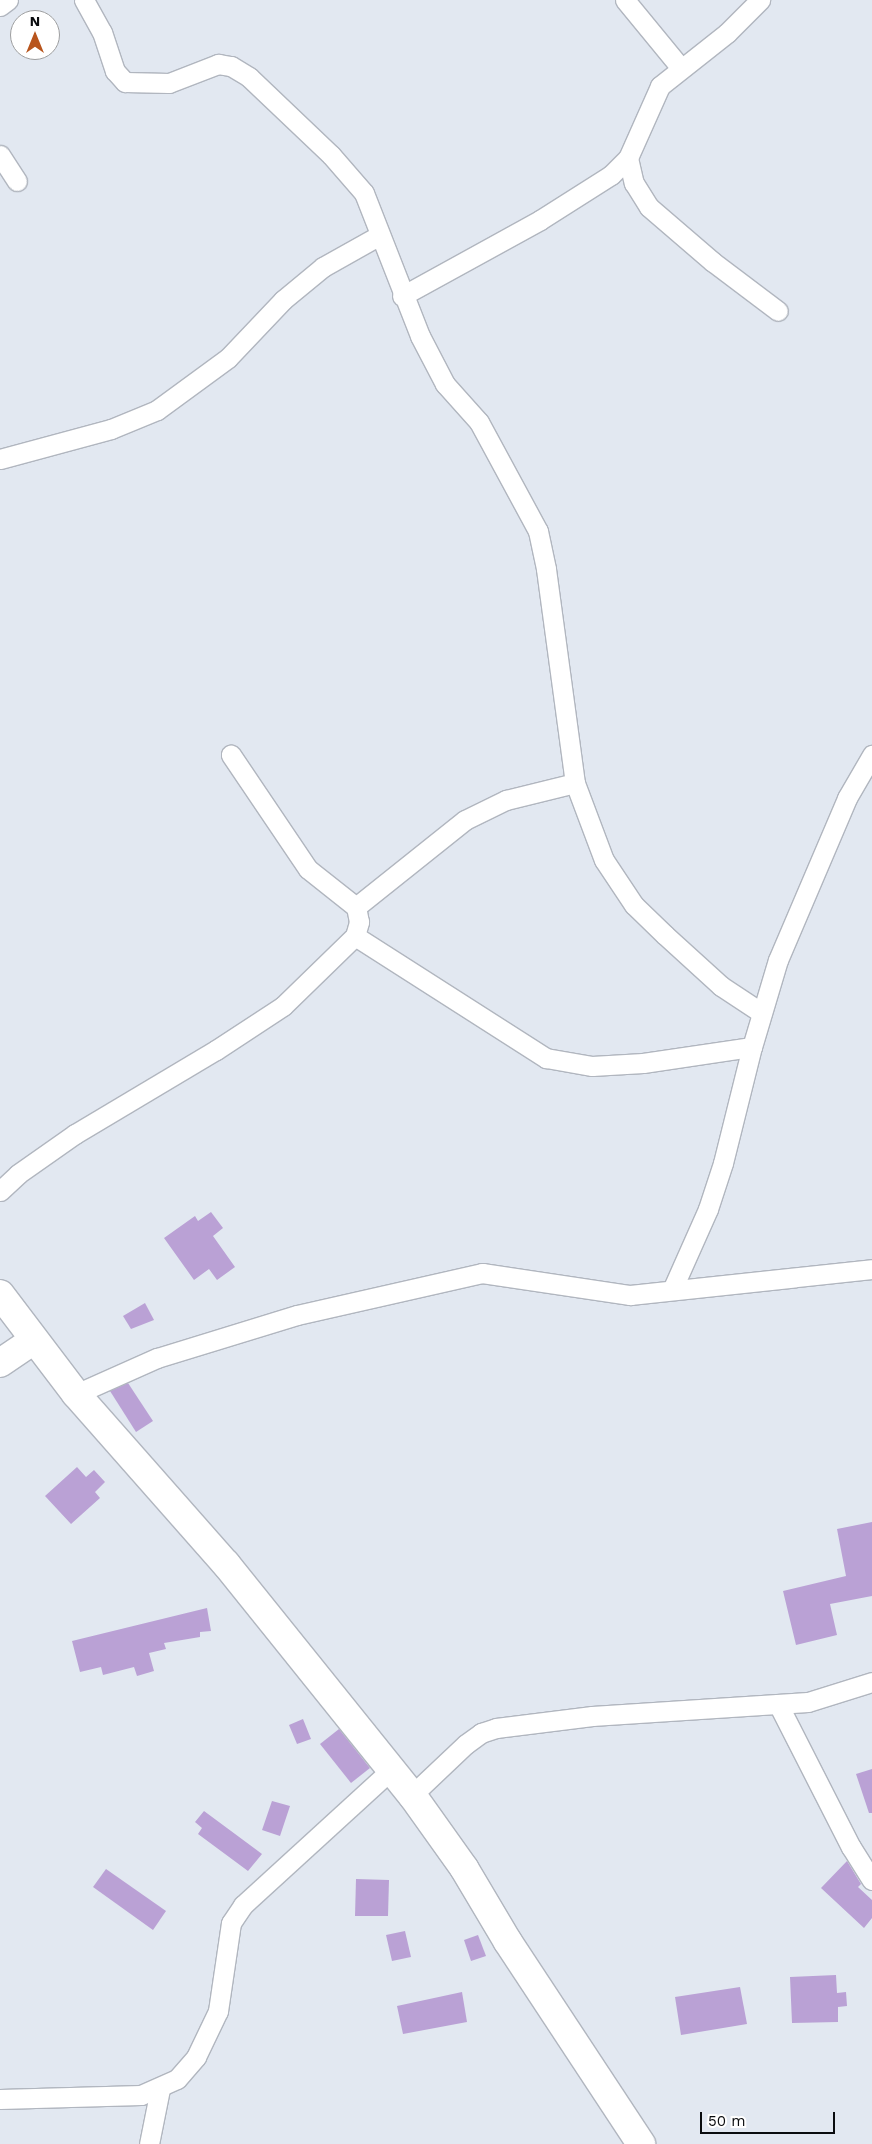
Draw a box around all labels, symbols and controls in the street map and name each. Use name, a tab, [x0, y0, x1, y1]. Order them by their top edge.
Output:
north arrow	[10, 10, 60, 60]
text: N	[30, 13, 40, 29]
scale bar	[702, 2102, 837, 2134]
text: 50 m	[708, 2112, 745, 2130]

